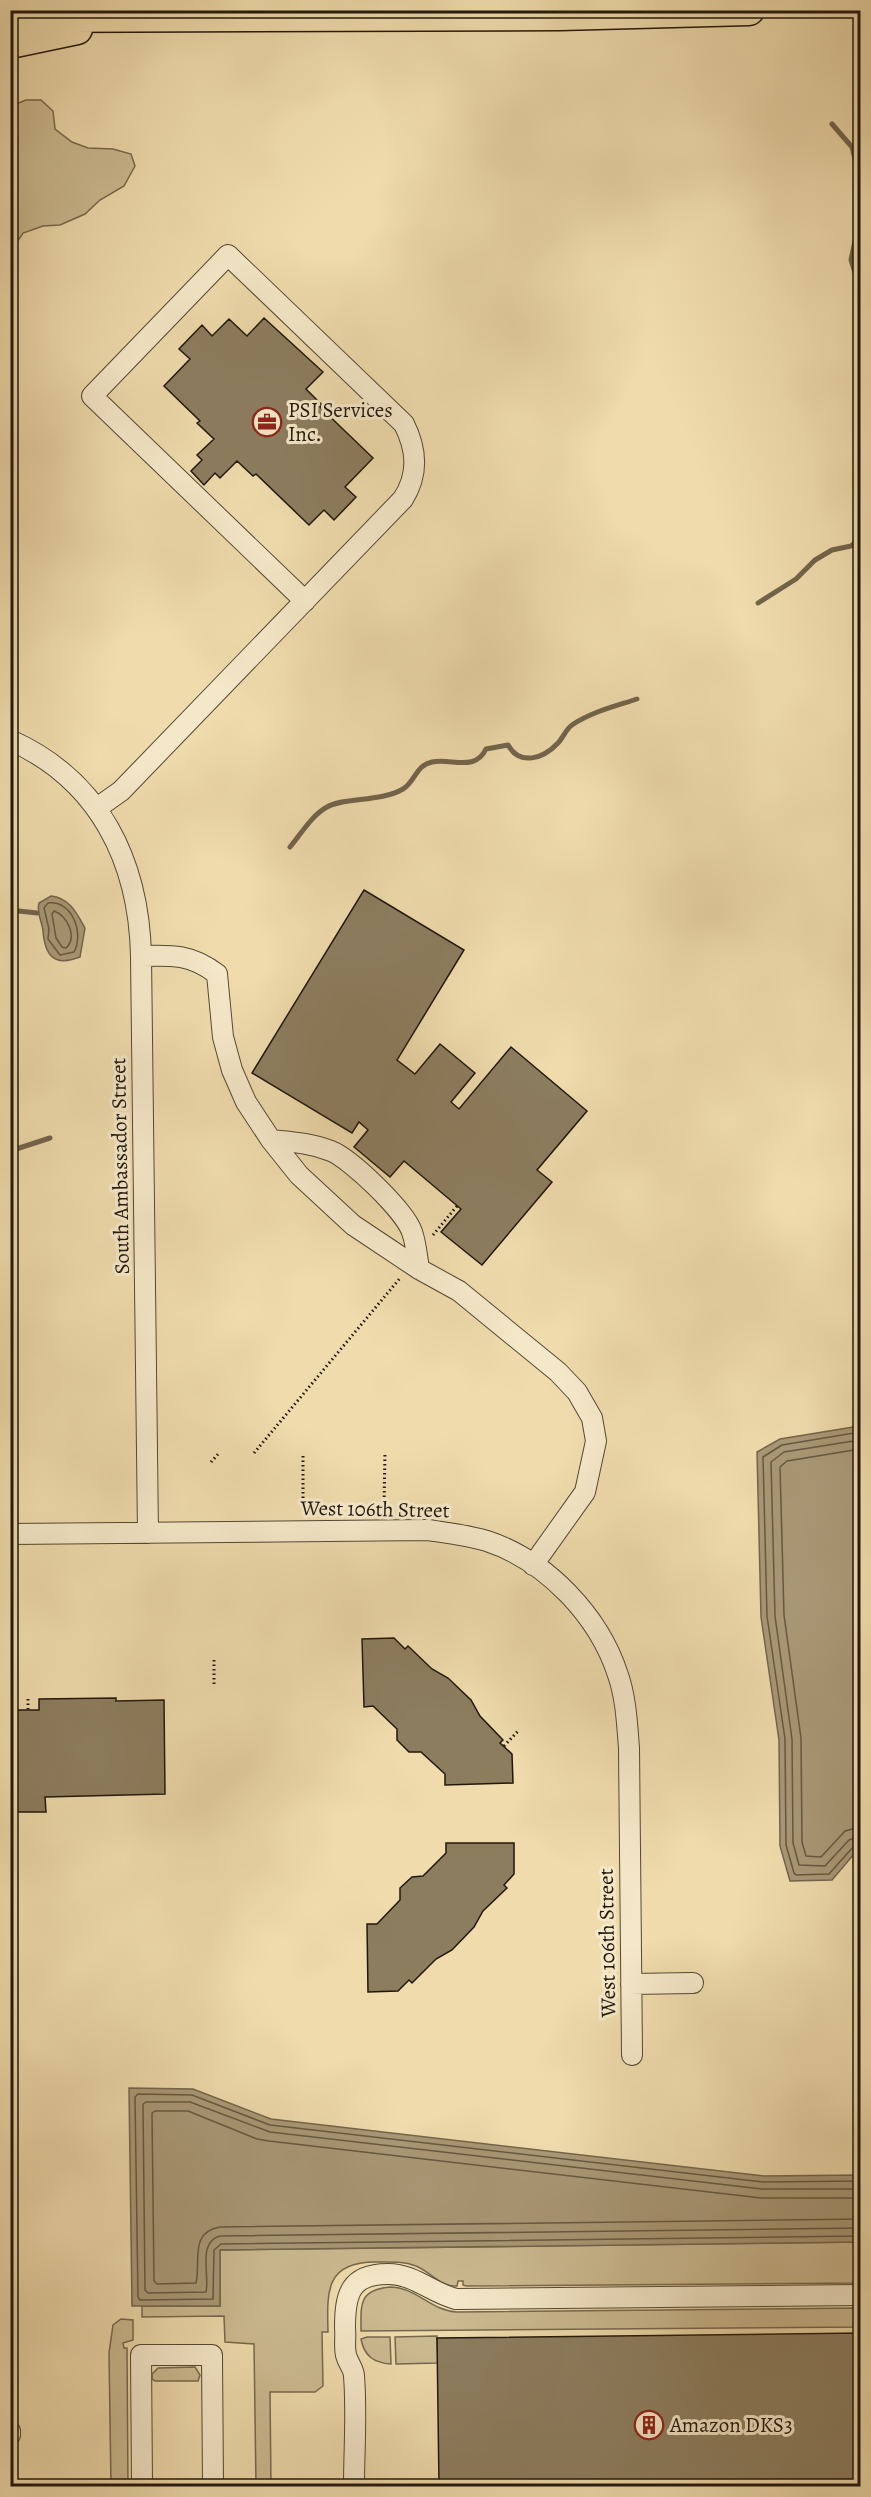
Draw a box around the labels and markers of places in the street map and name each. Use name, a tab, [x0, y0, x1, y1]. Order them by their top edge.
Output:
place label: PSI Services Inc.	[288, 396, 393, 448]
office icon: PSI Services Inc.	[251, 406, 283, 438]
building icon: Amazon DKS3	[633, 2409, 665, 2441]
place label: Amazon DKS3	[669, 2411, 793, 2439]

